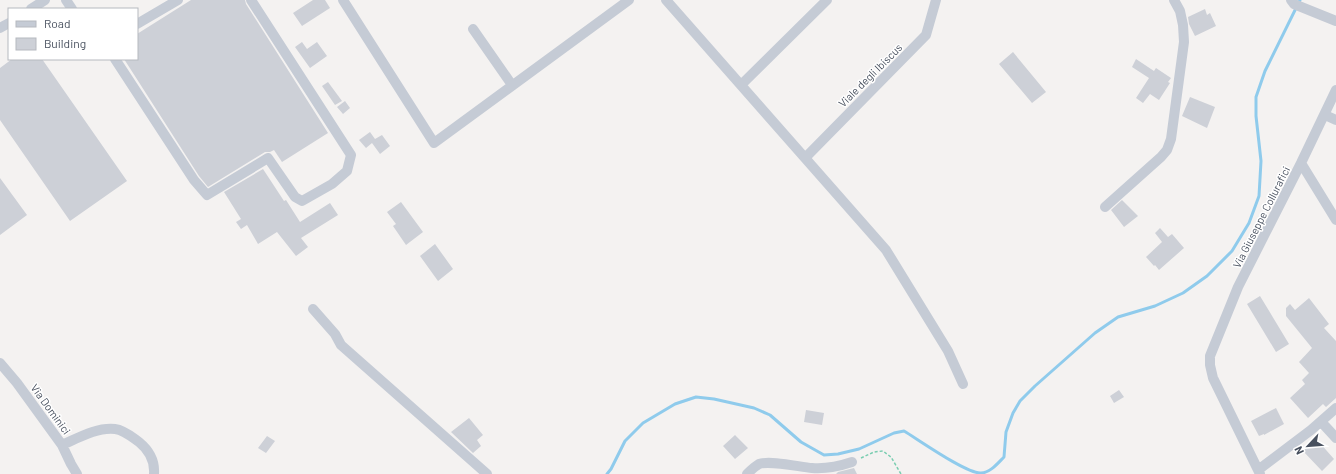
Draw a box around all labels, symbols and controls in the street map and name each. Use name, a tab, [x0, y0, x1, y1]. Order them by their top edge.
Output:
legend	[8, 8, 138, 60]
text: Road	[44, 16, 71, 30]
text: Building	[44, 36, 86, 50]
street label: Viale degli Ibiscus	[835, 40, 905, 110]
street label: Via Giuseppe Collurafici	[1230, 164, 1292, 270]
street label: Via Dominici	[28, 381, 74, 437]
north arrow	[1288, 426, 1328, 466]
text: N	[1291, 444, 1306, 457]

